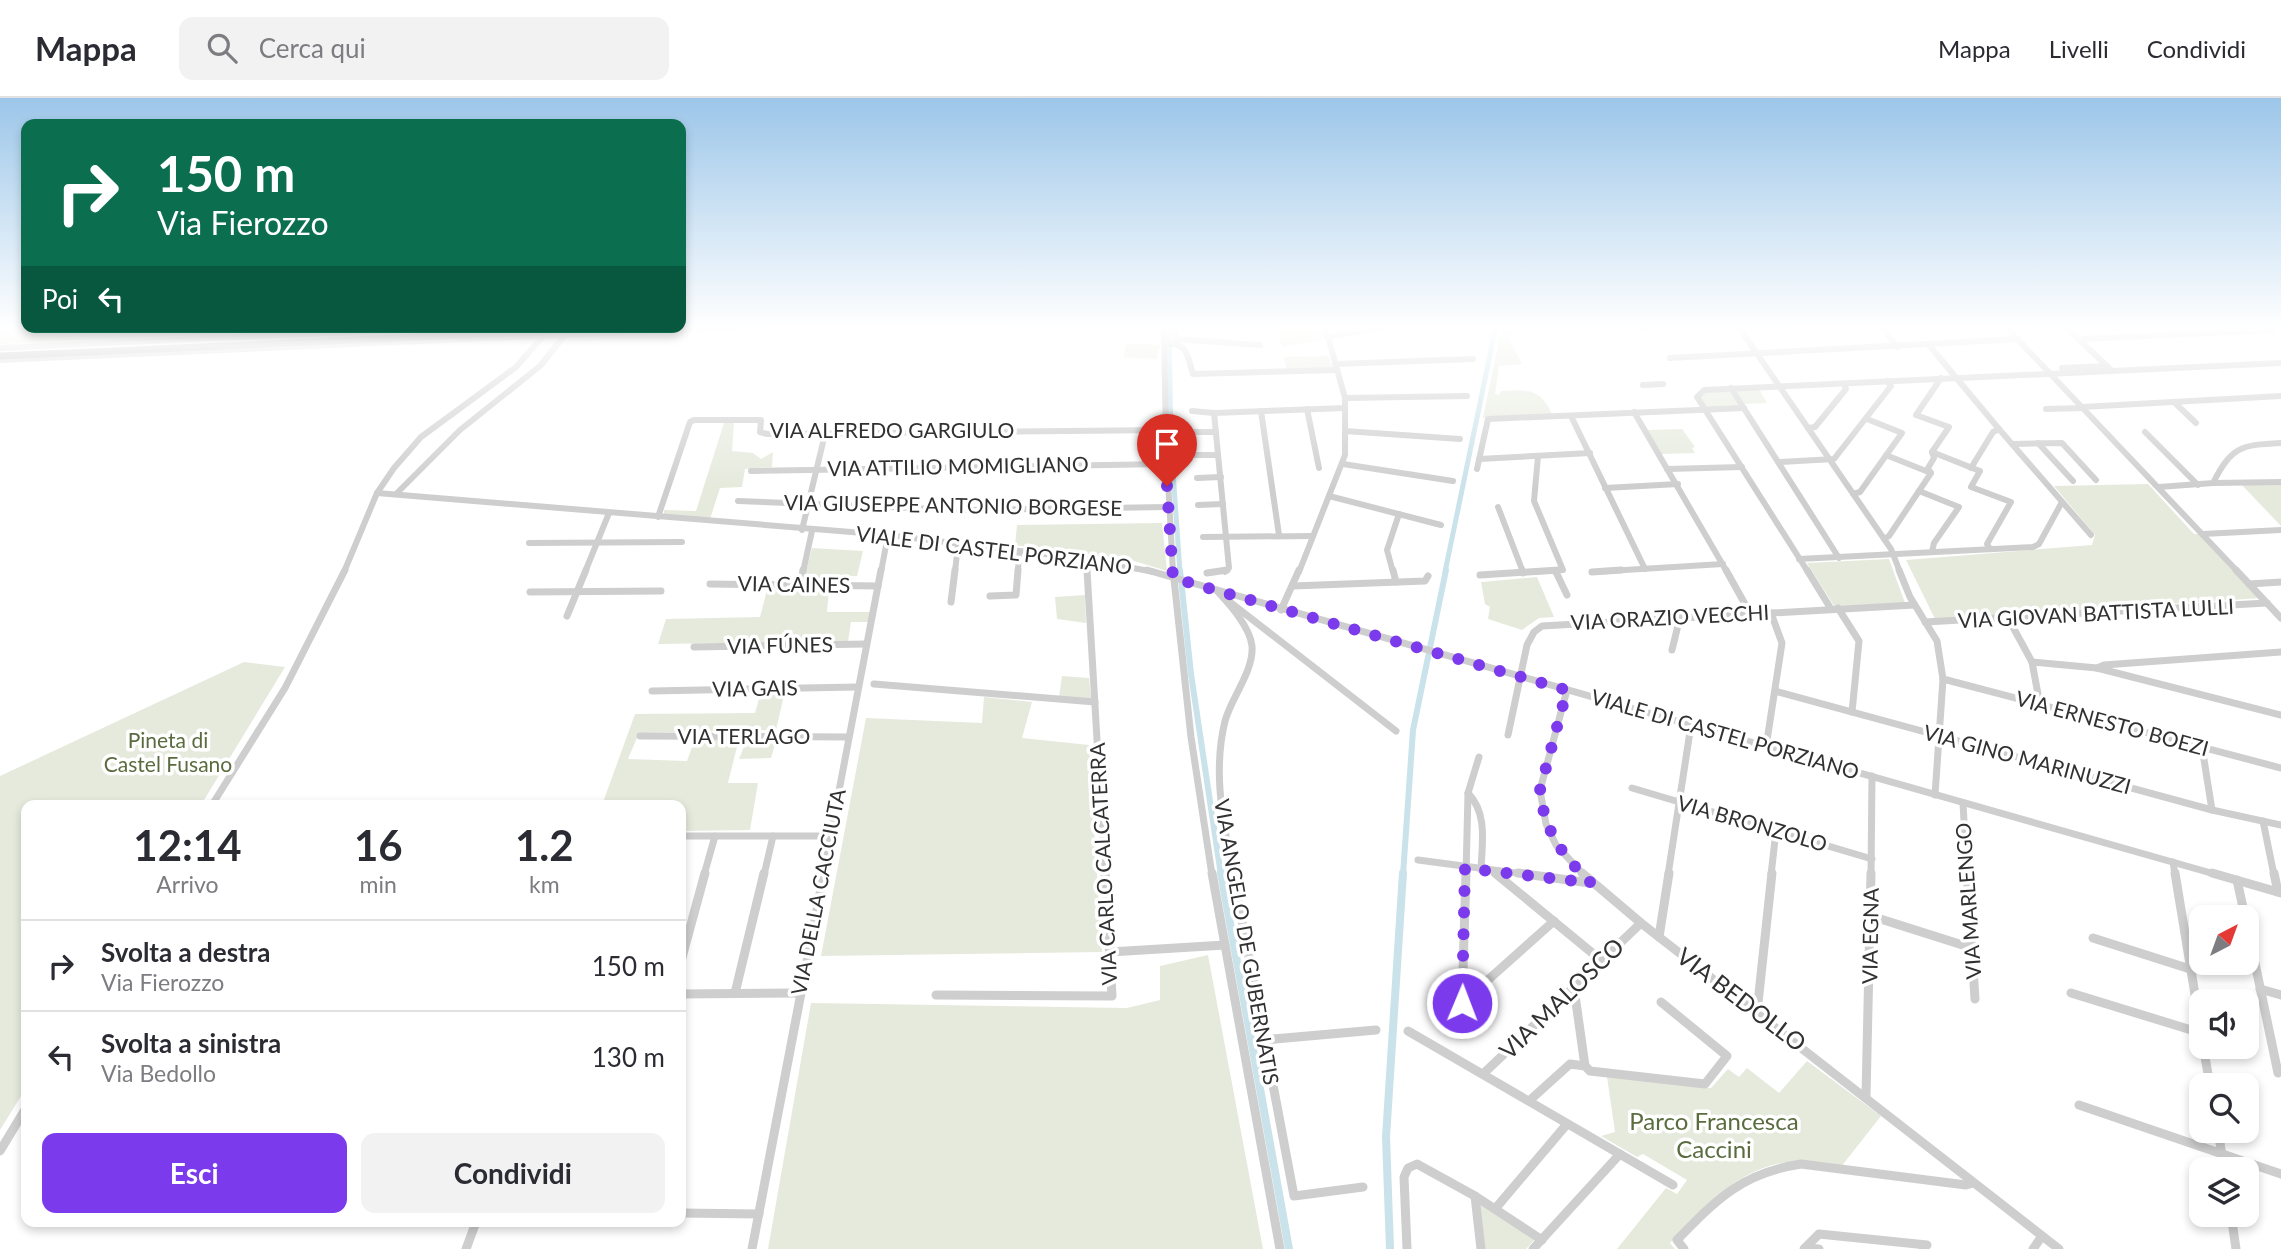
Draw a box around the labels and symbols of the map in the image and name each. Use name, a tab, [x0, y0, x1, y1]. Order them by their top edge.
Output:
pin	[1137, 414, 1197, 486]
street label: VIA ALFREDO GARGIULO	[770, 417, 1014, 442]
street label: VIA ATTILIO MOMIGLIANO	[827, 451, 1089, 480]
street label: VIA GIUSEPPE ANTONIO BORGESE	[784, 489, 1122, 520]
street label: VIALE DI CASTEL PORZIANO	[855, 520, 1134, 579]
street label: VIA CAINES	[737, 570, 851, 597]
street label: VIA GIOVAN BATTISTA LULLI	[1957, 593, 2235, 632]
street label: VIA ORAZIO VECCHI	[1570, 599, 1770, 634]
street label: VIA FÚNES	[727, 631, 833, 658]
street label: VIA GAIS	[712, 674, 798, 701]
street label: VIALE DI CASTEL PORZIANO	[1589, 683, 1862, 784]
street label: VIA ERNESTO BOEZI	[2013, 685, 2212, 760]
street label: VIA GINO MARINUZZI	[1921, 719, 2134, 798]
street label: VIA TERLAGO	[678, 723, 810, 748]
park label: Pineta di Castel Fusano	[104, 727, 232, 776]
street label: VIA CARLO CALCATERRA	[1084, 741, 1121, 986]
street label: VIA DELLA CACCIUTA	[785, 786, 850, 997]
street label: VIA BRONZOLO	[1675, 789, 1830, 856]
street label: VIA ANGELO DE GUBERNATIS	[1210, 797, 1285, 1087]
street label: VIA MARLENGO	[1950, 822, 1985, 980]
street label: VIA EGNA	[1856, 887, 1883, 984]
north arrow	[2189, 905, 2259, 975]
street label: VIA MALOSCO	[1493, 931, 1629, 1065]
street label: VIA BEDOLLO	[1672, 941, 1812, 1057]
position arrow	[1425, 966, 1499, 1040]
park label: Parco Francesca Caccini	[1629, 1106, 1799, 1163]

